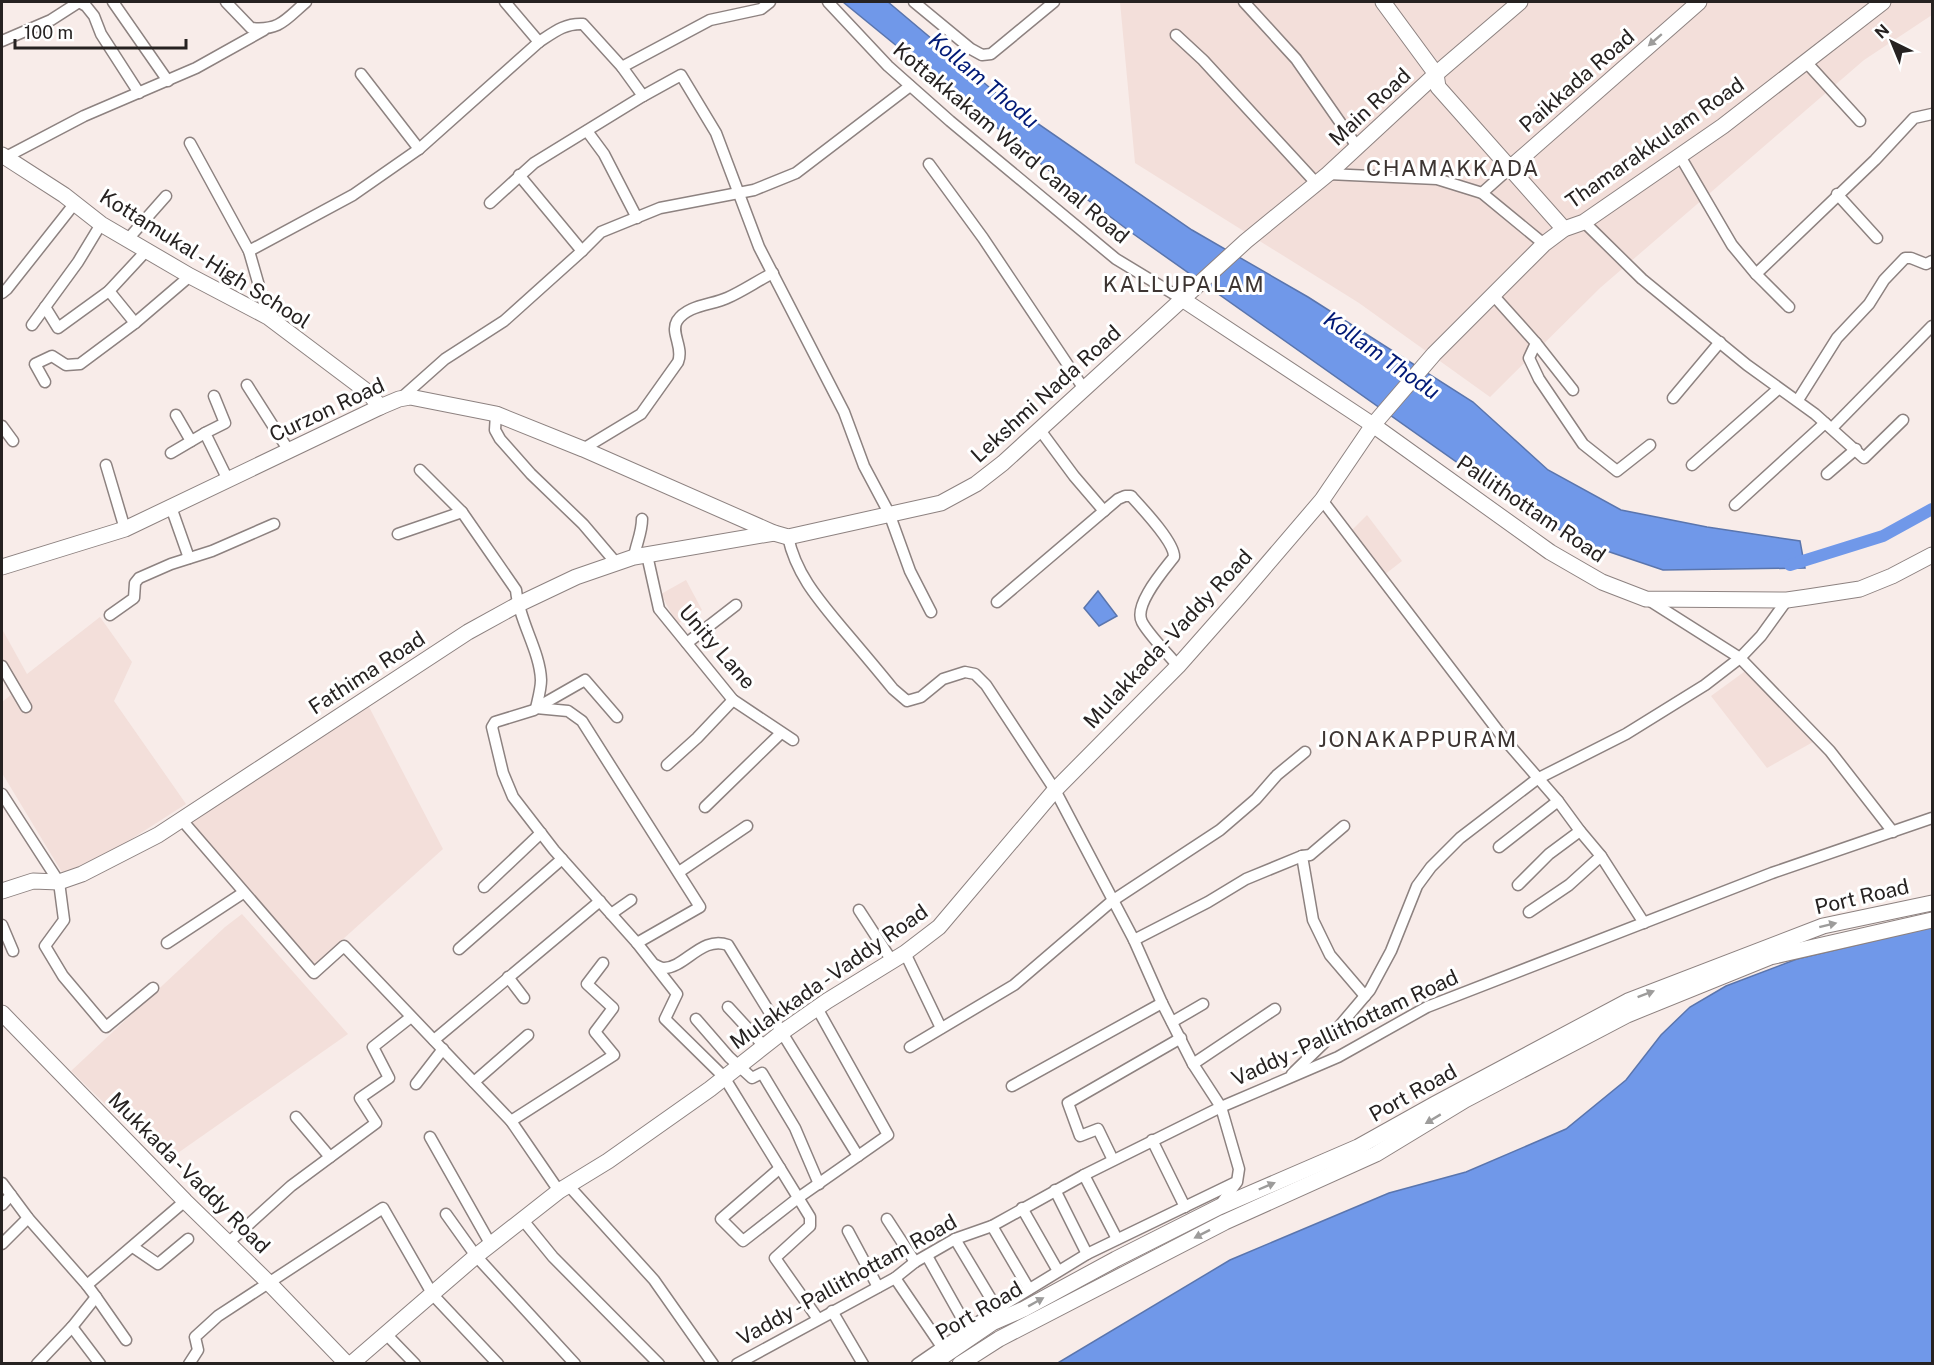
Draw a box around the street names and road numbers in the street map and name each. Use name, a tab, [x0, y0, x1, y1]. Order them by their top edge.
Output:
street label: Paikkada Road	[1514, 24, 1639, 137]
street label: Kottakkakam Ward Canal Road	[888, 37, 1134, 249]
street label: Main Road	[1324, 63, 1416, 151]
street label: Thamarakkulam Road	[1561, 72, 1749, 214]
street label: Kottamukal - High School	[95, 183, 315, 334]
street label: Lekshmi Nada Road	[966, 320, 1126, 467]
street label: Curzon Road	[265, 372, 388, 447]
street label: Pallithottam Road	[1452, 450, 1610, 568]
street label: Mulakkada - Vaddy Road	[1078, 544, 1257, 733]
street label: Unity Lane	[674, 599, 761, 694]
street label: Fathima Road	[304, 626, 430, 719]
street label: Port Road	[1812, 874, 1911, 919]
street label: Mulakkada - Vaddy Road	[725, 899, 932, 1054]
street label: Vaddy - Pallithottam Road	[1227, 964, 1462, 1091]
street label: Port Road	[1365, 1058, 1461, 1127]
street label: Mukkada - Vaddy Road	[104, 1087, 275, 1258]
street label: Vaddy - Pallithottam Road	[733, 1209, 961, 1350]
street label: Port Road	[931, 1276, 1027, 1345]

